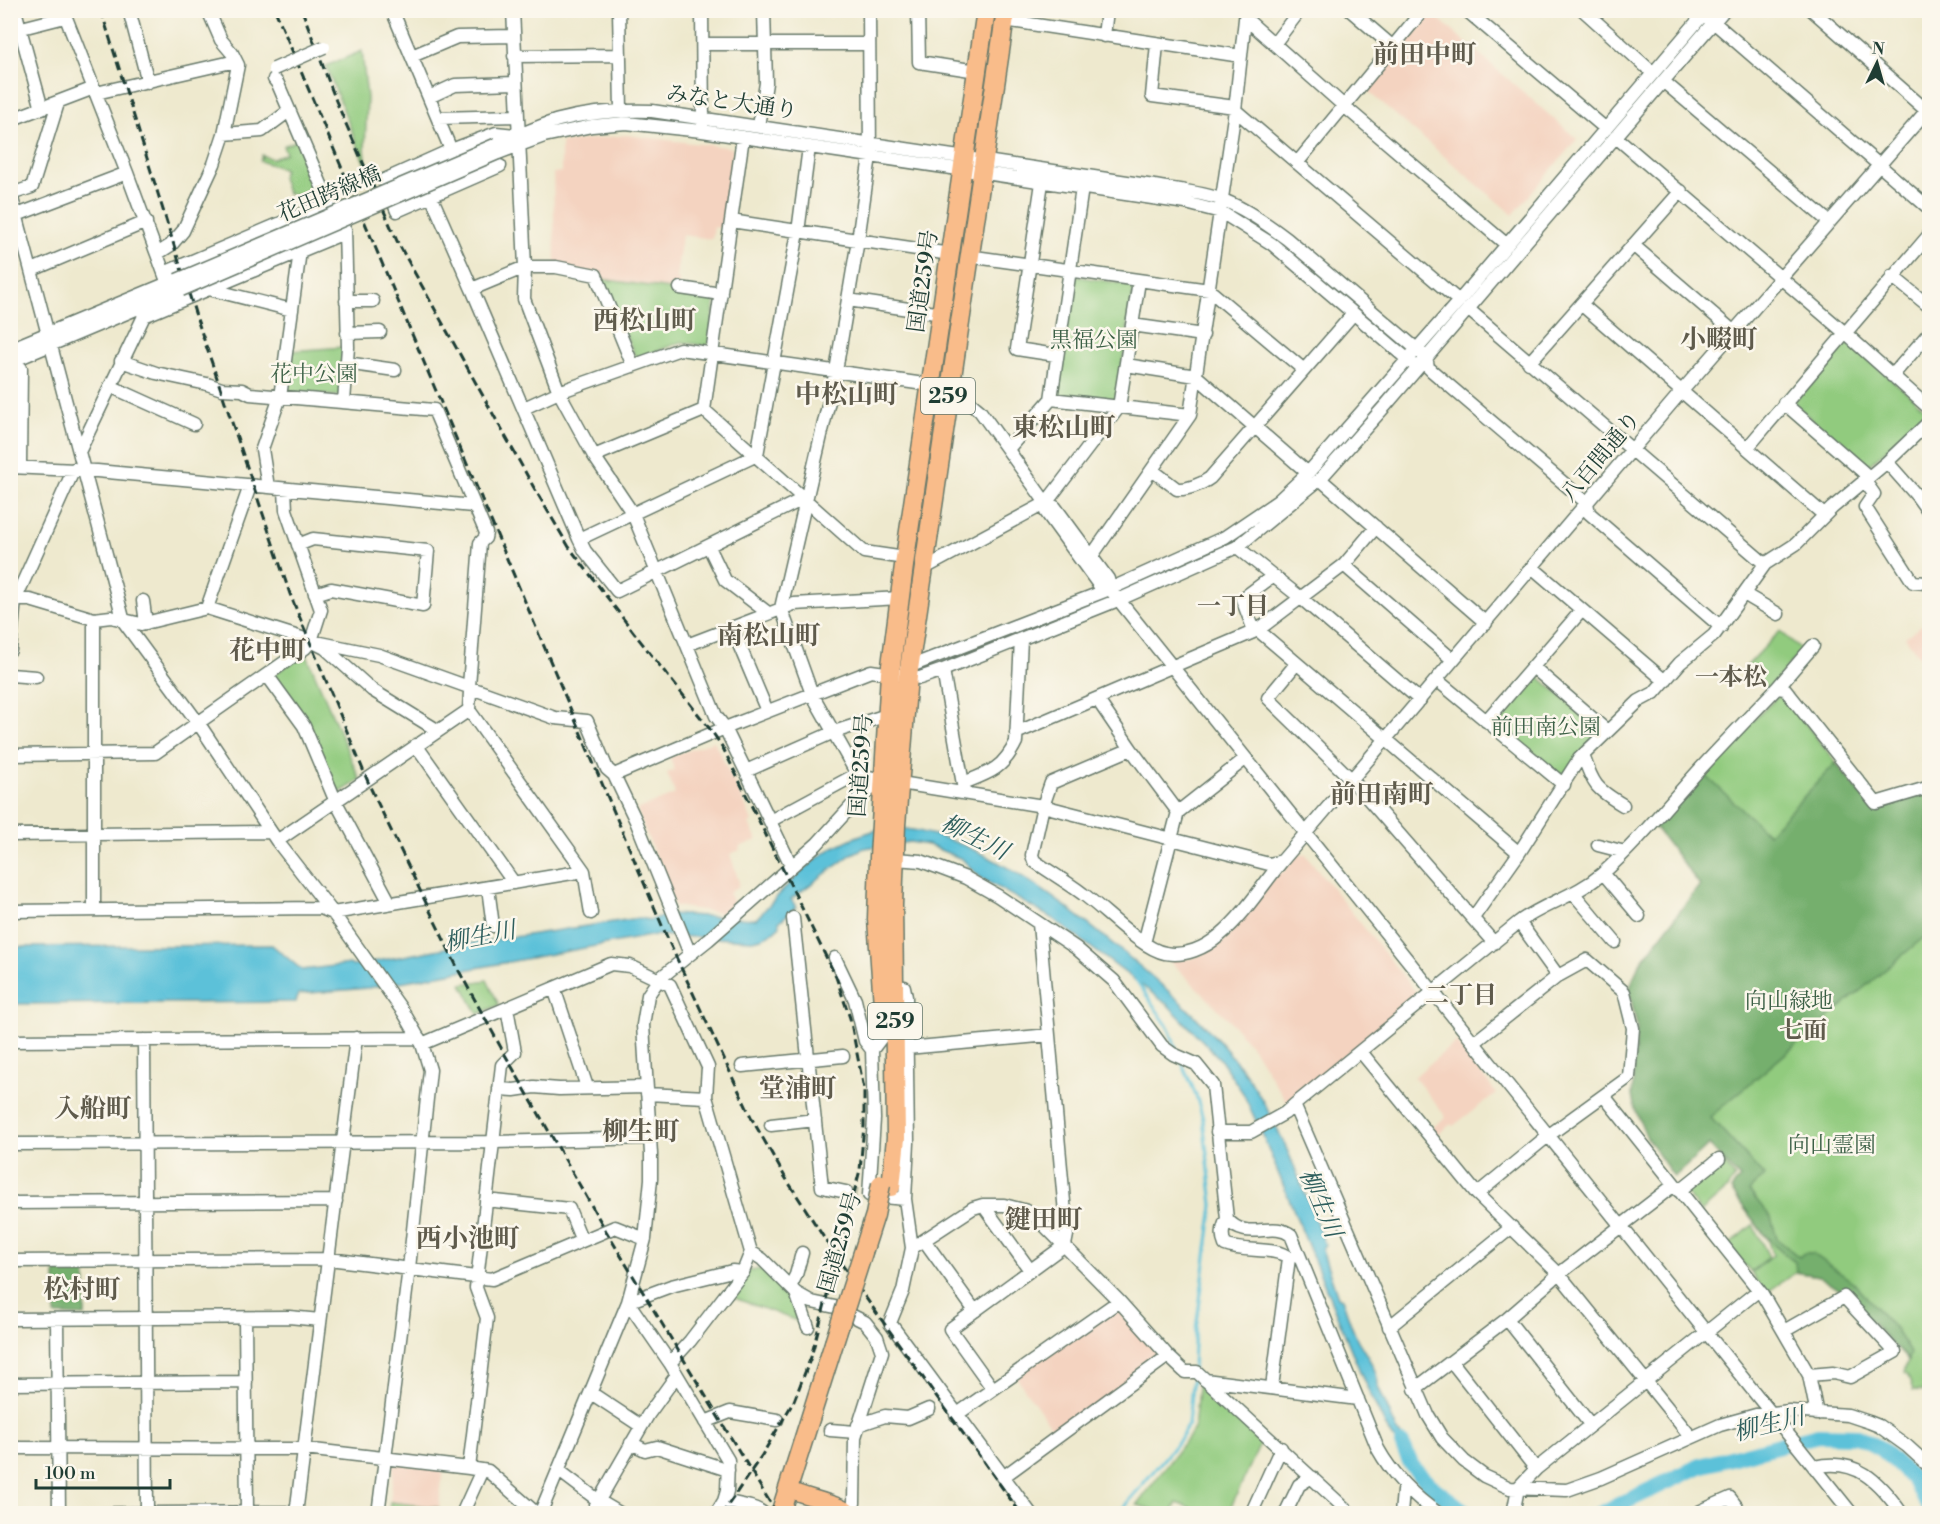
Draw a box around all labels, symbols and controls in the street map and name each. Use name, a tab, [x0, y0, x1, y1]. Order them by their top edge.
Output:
north arrow	[1847, 33, 1907, 93]
district label: 前田中町	[1373, 39, 1477, 71]
text: N	[1871, 39, 1886, 60]
street label: みなと大通り	[665, 80, 799, 125]
street label: 花田跨線橋	[274, 160, 385, 228]
street label: 国道259号	[903, 228, 944, 335]
district label: 西松山町	[593, 305, 697, 337]
district label: 小畷町	[1680, 324, 1758, 356]
park label: 黒福公園	[1050, 327, 1138, 354]
park label: 花中公園	[270, 361, 358, 388]
road number: 259	[921, 378, 975, 414]
district label: 中松山町	[795, 379, 899, 411]
street label: 八百間通り	[1555, 406, 1647, 508]
district label: 東松山町	[1012, 412, 1116, 444]
district label: 一丁目	[1197, 592, 1269, 622]
district label: 南松山町	[717, 620, 821, 652]
district label: 花中町	[229, 635, 307, 667]
district label: 一本松	[1695, 663, 1767, 693]
street label: 国道259号	[844, 712, 879, 818]
park label: 前田南公園	[1491, 714, 1601, 741]
district label: 前田南町	[1330, 779, 1434, 811]
water label: 柳生川	[936, 809, 1016, 868]
water label: 柳生川	[442, 915, 521, 959]
district label: 二丁目	[1425, 981, 1497, 1011]
park label: 向山緑地	[1745, 988, 1833, 1015]
road number: 259	[868, 1003, 922, 1039]
district label: 七面	[1779, 1016, 1827, 1046]
district label: 堂浦町	[759, 1073, 837, 1105]
district label: 入船町	[54, 1093, 132, 1125]
district label: 柳生町	[602, 1116, 680, 1148]
park label: 向山霊園	[1788, 1132, 1876, 1159]
water label: 柳生川	[1292, 1164, 1349, 1245]
street label: 国道259号	[813, 1189, 868, 1296]
district label: 鍵田町	[1005, 1204, 1083, 1236]
district label: 西小池町	[416, 1223, 520, 1255]
district label: 松村町	[43, 1274, 121, 1306]
water label: 柳生川	[1731, 1401, 1811, 1448]
scale bar	[36, 1452, 170, 1490]
text: 100 m	[45, 1462, 96, 1485]

